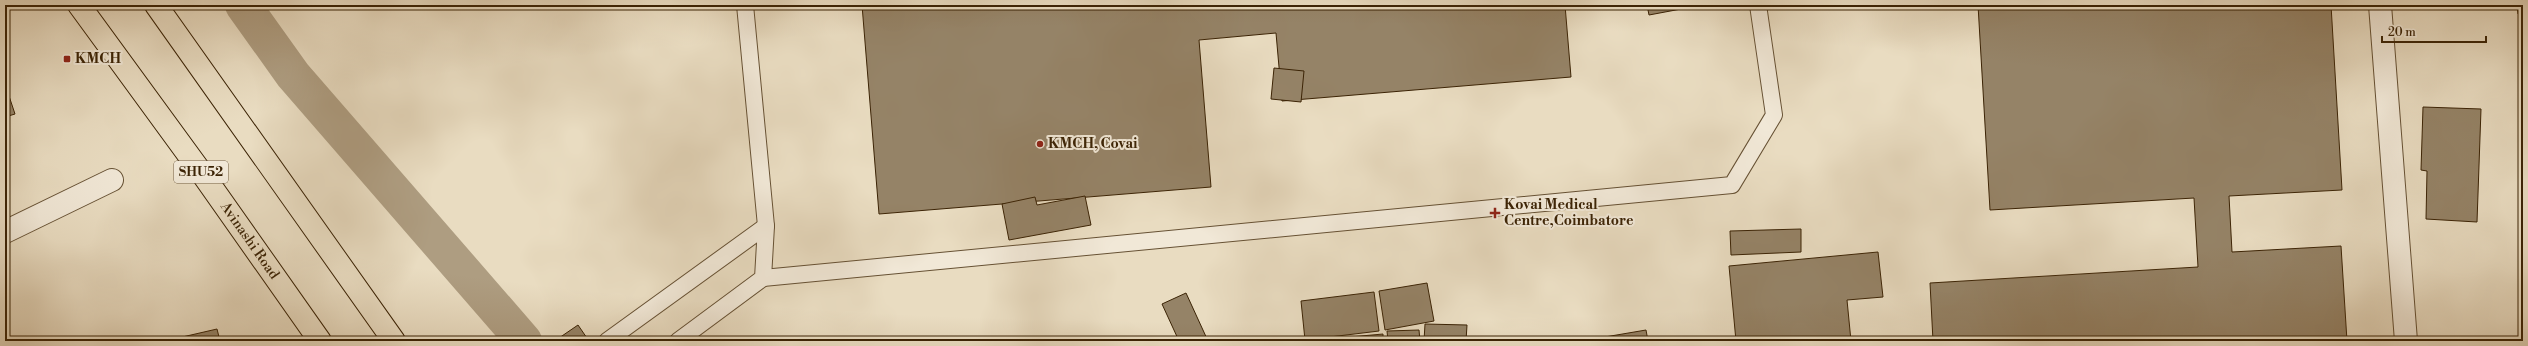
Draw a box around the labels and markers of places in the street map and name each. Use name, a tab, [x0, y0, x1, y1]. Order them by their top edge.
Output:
place label: KMCH	[75, 50, 121, 68]
marker: KMCH	[62, 54, 72, 64]
place label: KMCH, Covai	[1048, 135, 1138, 153]
marker: KMCH, Covai	[1035, 139, 1045, 149]
place label: Kovai Medical Centre,Coimbatore	[1504, 196, 1634, 230]
marker: Kovai Medical Centre,Coimbatore	[1489, 207, 1501, 219]

